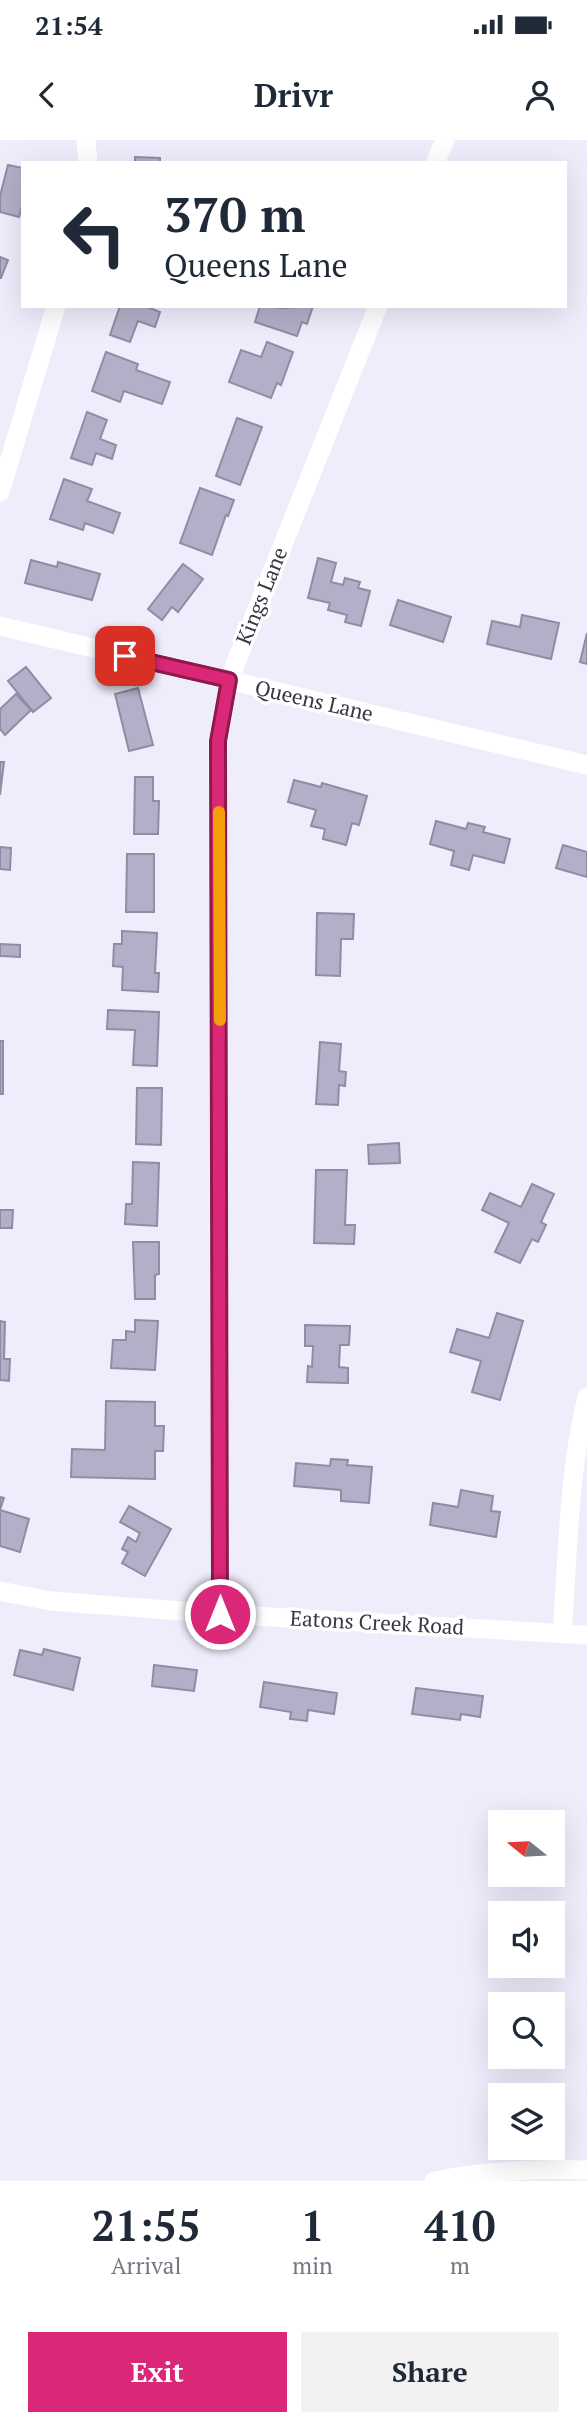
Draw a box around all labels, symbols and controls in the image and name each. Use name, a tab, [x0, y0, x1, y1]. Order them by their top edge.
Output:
text: 21:54	[35, 8, 103, 42]
text: Drivr	[254, 74, 333, 116]
icon: back	[28, 76, 66, 114]
icon: person	[521, 76, 559, 114]
text: 370 m	[164, 181, 306, 246]
icon: left	[49, 189, 140, 280]
text: Queens Lane	[164, 244, 348, 286]
street label: Kings Lane	[229, 543, 293, 649]
pin	[95, 626, 155, 686]
icon: arrive	[106, 637, 144, 675]
street label: Queens Lane	[252, 673, 376, 727]
position arrow	[183, 1577, 257, 1651]
street label: Eatons Creek Road	[289, 1603, 465, 1641]
north arrow	[488, 1810, 565, 1886]
map controls	[488, 1810, 565, 2160]
button: sound	[488, 1901, 565, 1978]
button: search	[488, 1992, 565, 2069]
button: layers	[488, 2083, 565, 2160]
text: 21:55	[92, 2197, 201, 2253]
text: 1	[301, 2197, 324, 2253]
text: 410	[424, 2197, 495, 2253]
text: Arrival	[111, 2250, 181, 2281]
text: min	[292, 2250, 333, 2281]
text: m	[450, 2250, 470, 2281]
button: Exit	[28, 2332, 287, 2412]
button: Share	[301, 2332, 559, 2412]

